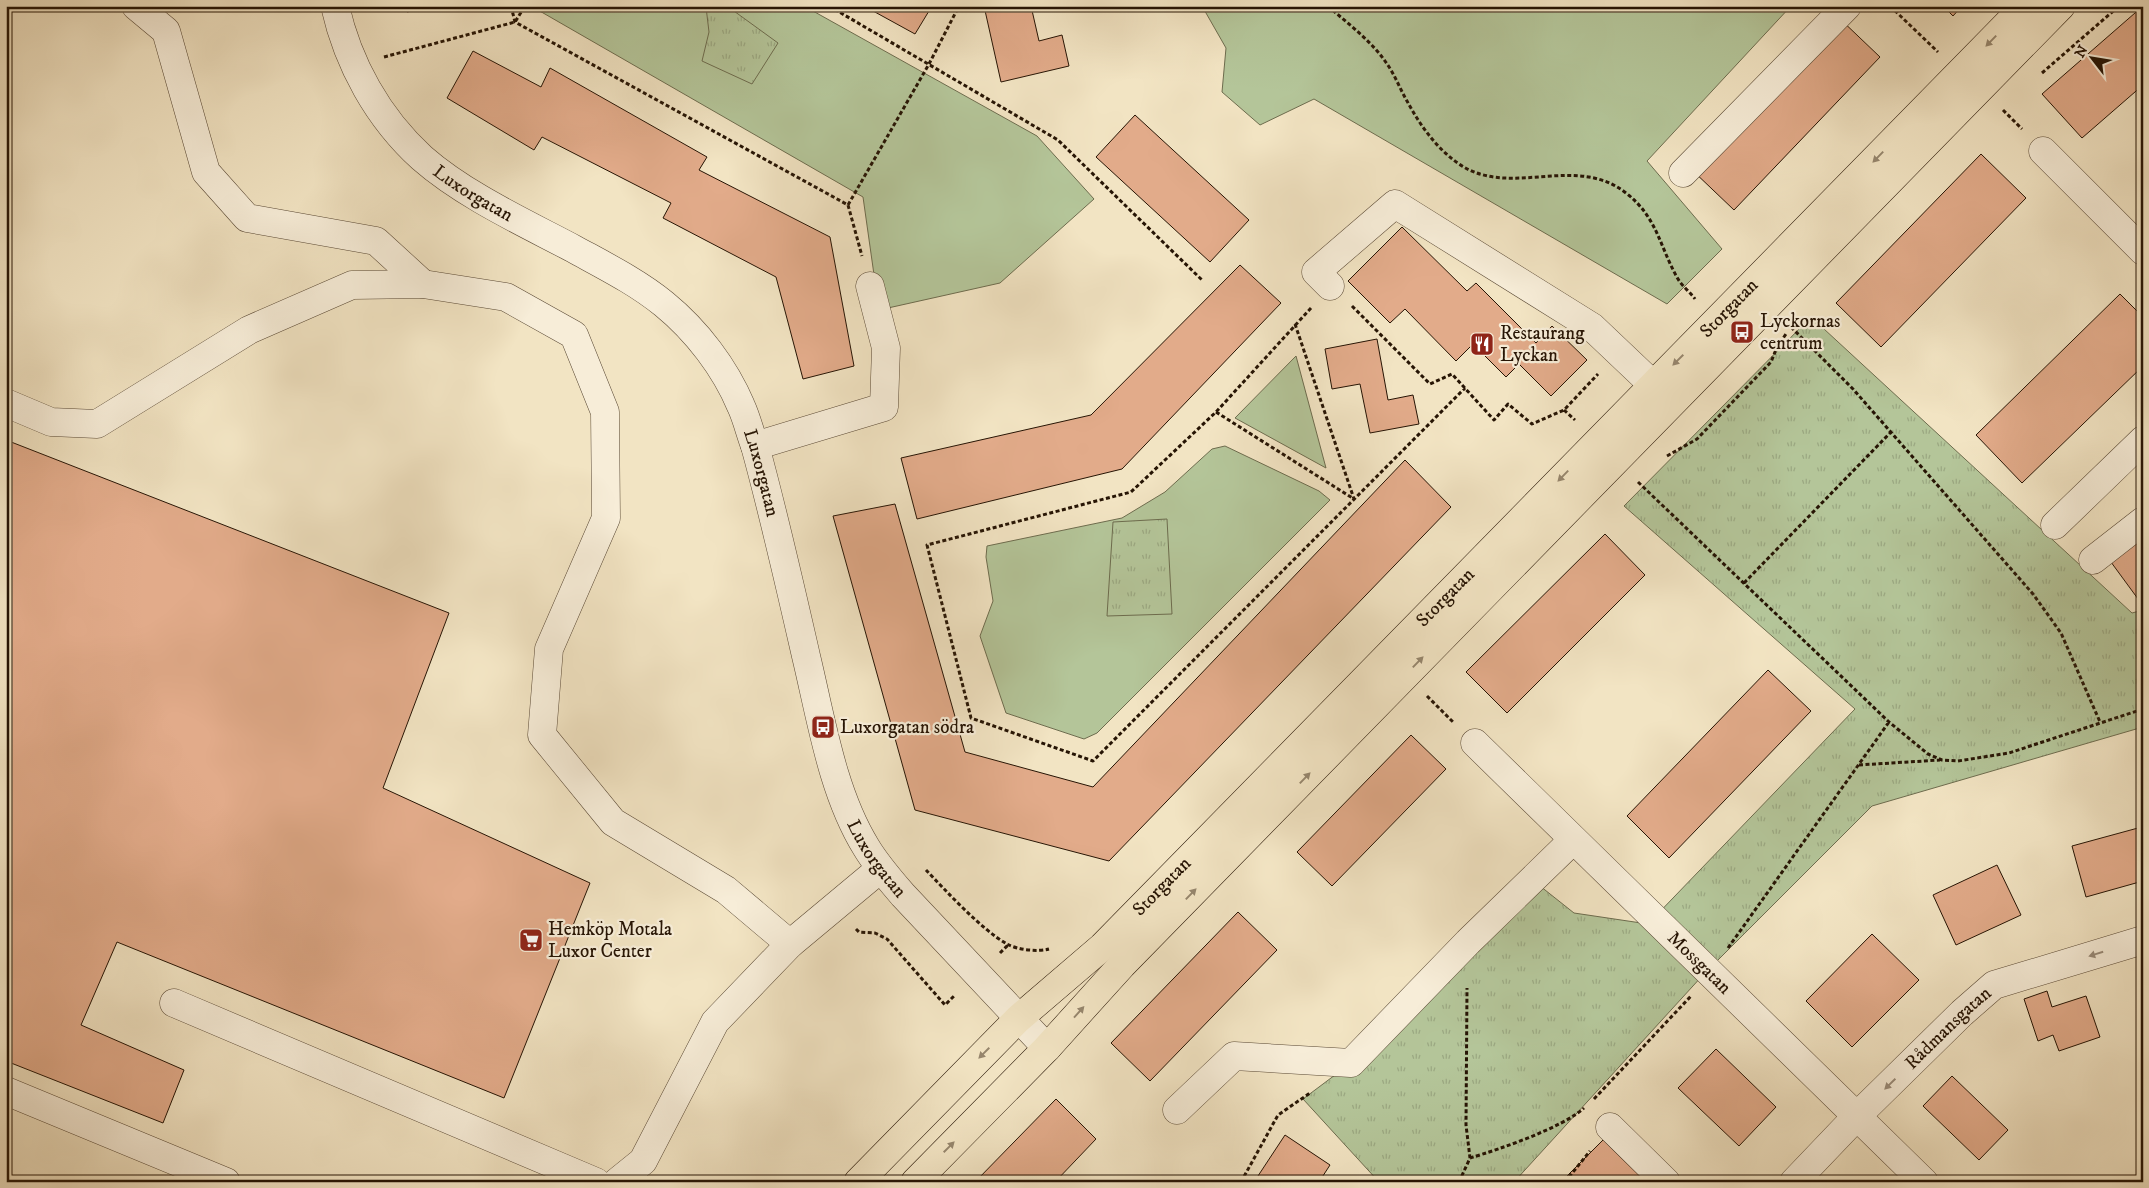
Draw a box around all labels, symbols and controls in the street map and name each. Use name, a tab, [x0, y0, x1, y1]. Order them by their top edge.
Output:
north arrow	[2066, 32, 2116, 82]
one-way arrow	[1985, 35, 1997, 47]
text: N	[2071, 42, 2093, 61]
one-way arrow	[1872, 151, 1884, 163]
street label: Luxorgatan	[428, 160, 517, 227]
street label: Storgatan	[1695, 274, 1763, 342]
place label: Lyckornas centrum	[1760, 310, 1840, 355]
bus stop icon: Lyckornas centrum	[1729, 319, 1755, 345]
place label: Restaurang Lyckan	[1500, 322, 1585, 367]
restaurant icon: Restaurang Lyckan	[1469, 331, 1495, 357]
one-way arrow	[1672, 354, 1684, 366]
street label: Luxorgatan	[739, 426, 784, 519]
one-way arrow	[1557, 469, 1569, 481]
street label: Storgatan	[1411, 563, 1479, 632]
one-way arrow	[1412, 656, 1424, 668]
bus stop icon: Luxorgatan södra	[810, 714, 836, 740]
place label: Luxorgatan södra	[840, 716, 974, 739]
one-way arrow	[1299, 772, 1311, 784]
street label: Luxorgatan	[842, 816, 912, 902]
street label: Storgatan	[1127, 852, 1196, 921]
one-way arrow	[1185, 888, 1197, 900]
place label: Hemköp Motala Luxor Center	[548, 918, 672, 963]
street label: Mossgatan	[1663, 926, 1736, 999]
supermarket icon: Hemköp Motala Luxor Center	[518, 927, 544, 953]
one-way arrow	[2088, 951, 2103, 959]
street label: Rådmansgatan	[1900, 981, 1996, 1074]
one-way arrow	[1074, 1005, 1085, 1018]
one-way arrow	[978, 1047, 990, 1059]
one-way arrow	[1884, 1077, 1896, 1089]
one-way arrow	[943, 1141, 955, 1153]

